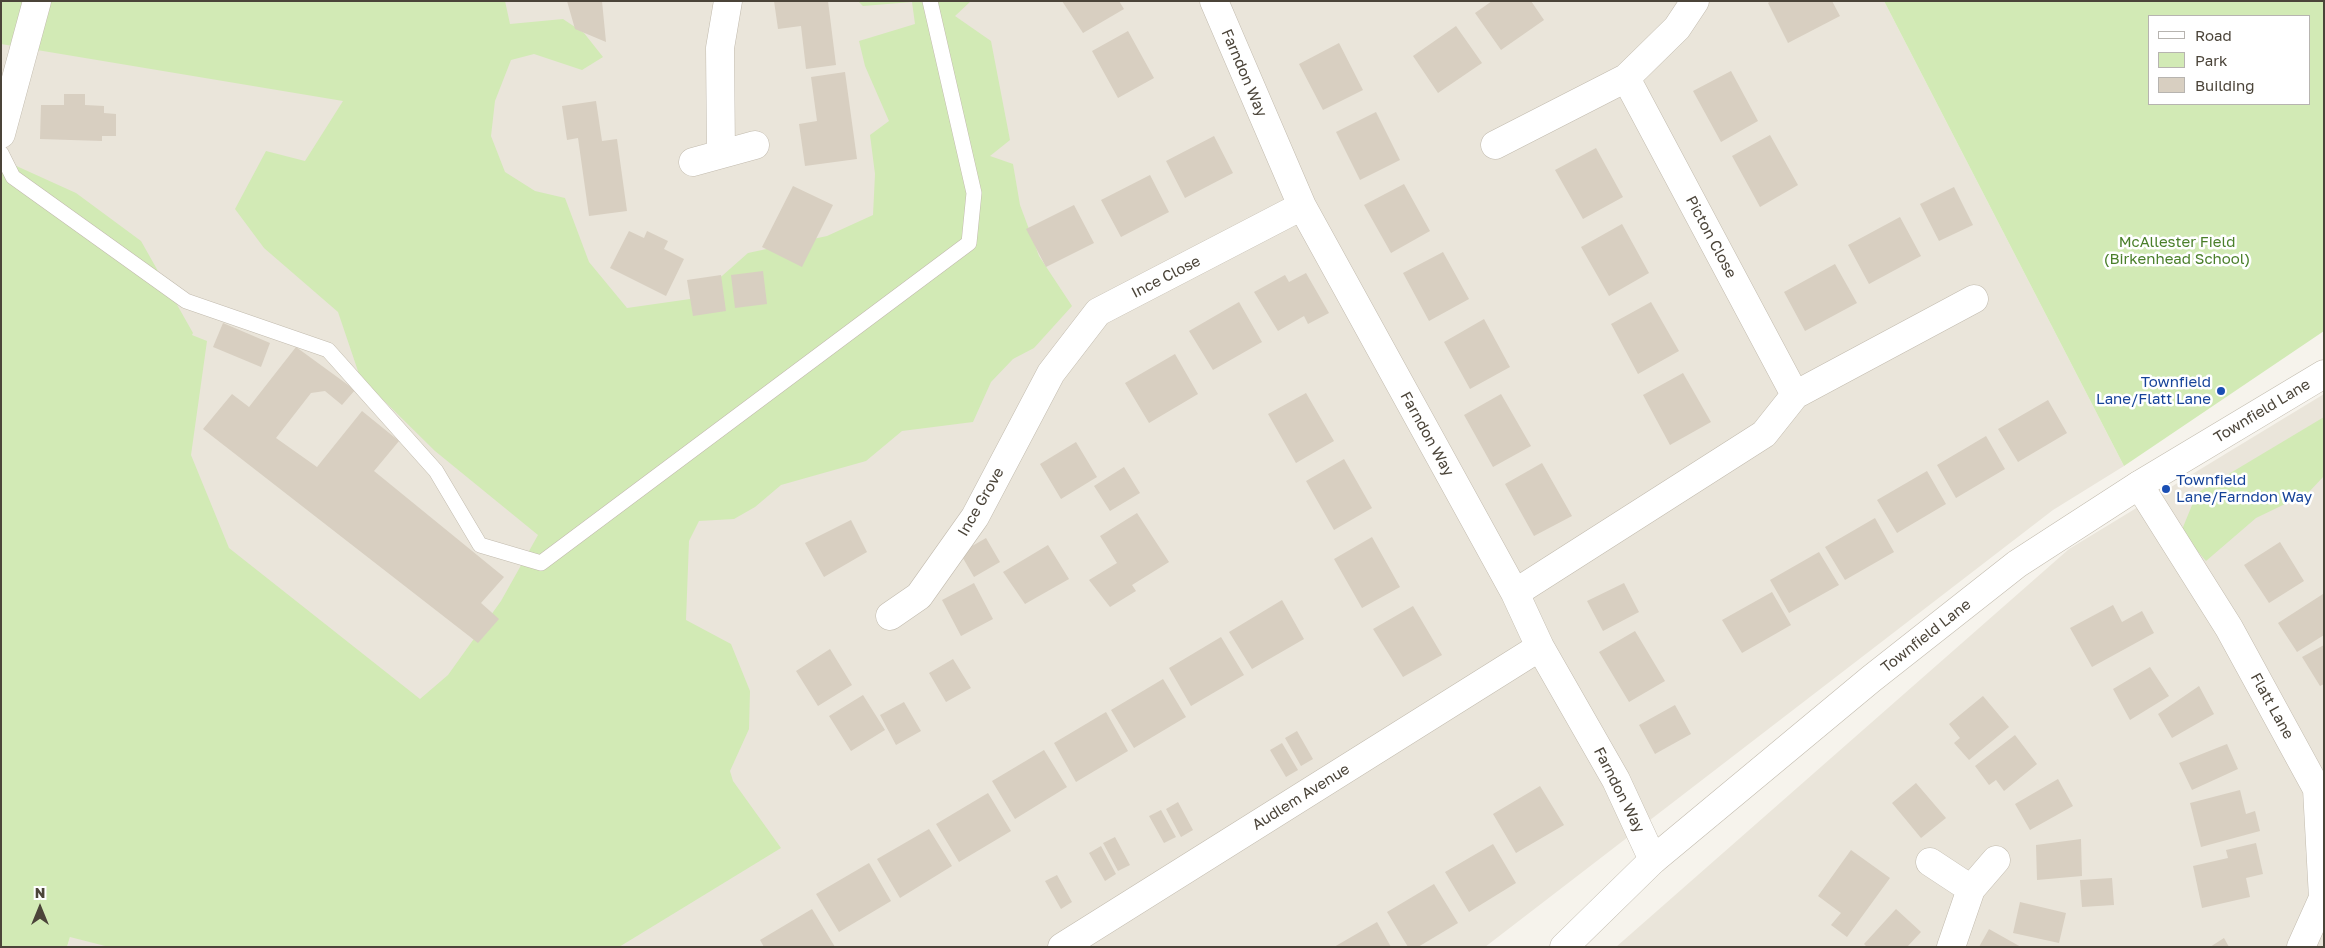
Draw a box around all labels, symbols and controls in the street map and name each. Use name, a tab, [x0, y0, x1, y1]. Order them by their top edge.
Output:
legend	[2148, 15, 2310, 105]
street label: Farndon Way	[1217, 26, 1271, 120]
text: Road	[2195, 26, 2232, 44]
text: Park	[2195, 51, 2227, 69]
text: Building	[2195, 76, 2255, 94]
street label: Picton Close	[1682, 193, 1740, 281]
park label: McAllester Field (Birkenhead School)	[2104, 233, 2250, 268]
street label: Ince Close	[1128, 252, 1204, 302]
place label: Townfield Lane/Flatt Lane	[2096, 373, 2211, 408]
street label: Townfield Lane	[2211, 375, 2313, 447]
marker: Townfield Lane/Flatt Lane	[2215, 385, 2227, 397]
street label: Farndon Way	[1396, 389, 1458, 479]
street label: Ince Grove	[954, 464, 1008, 540]
place label: Townfield Lane/Farndon Way	[2176, 471, 2312, 506]
marker: Townfield Lane/Farndon Way	[2160, 483, 2172, 495]
street label: Townfield Lane	[1877, 595, 1975, 677]
street label: Flatt Lane	[2246, 670, 2298, 742]
street label: Farndon Way	[1590, 744, 1648, 836]
street label: Audlem Avenue	[1249, 760, 1353, 834]
north arrow	[15, 883, 65, 933]
text: N	[35, 884, 45, 901]

